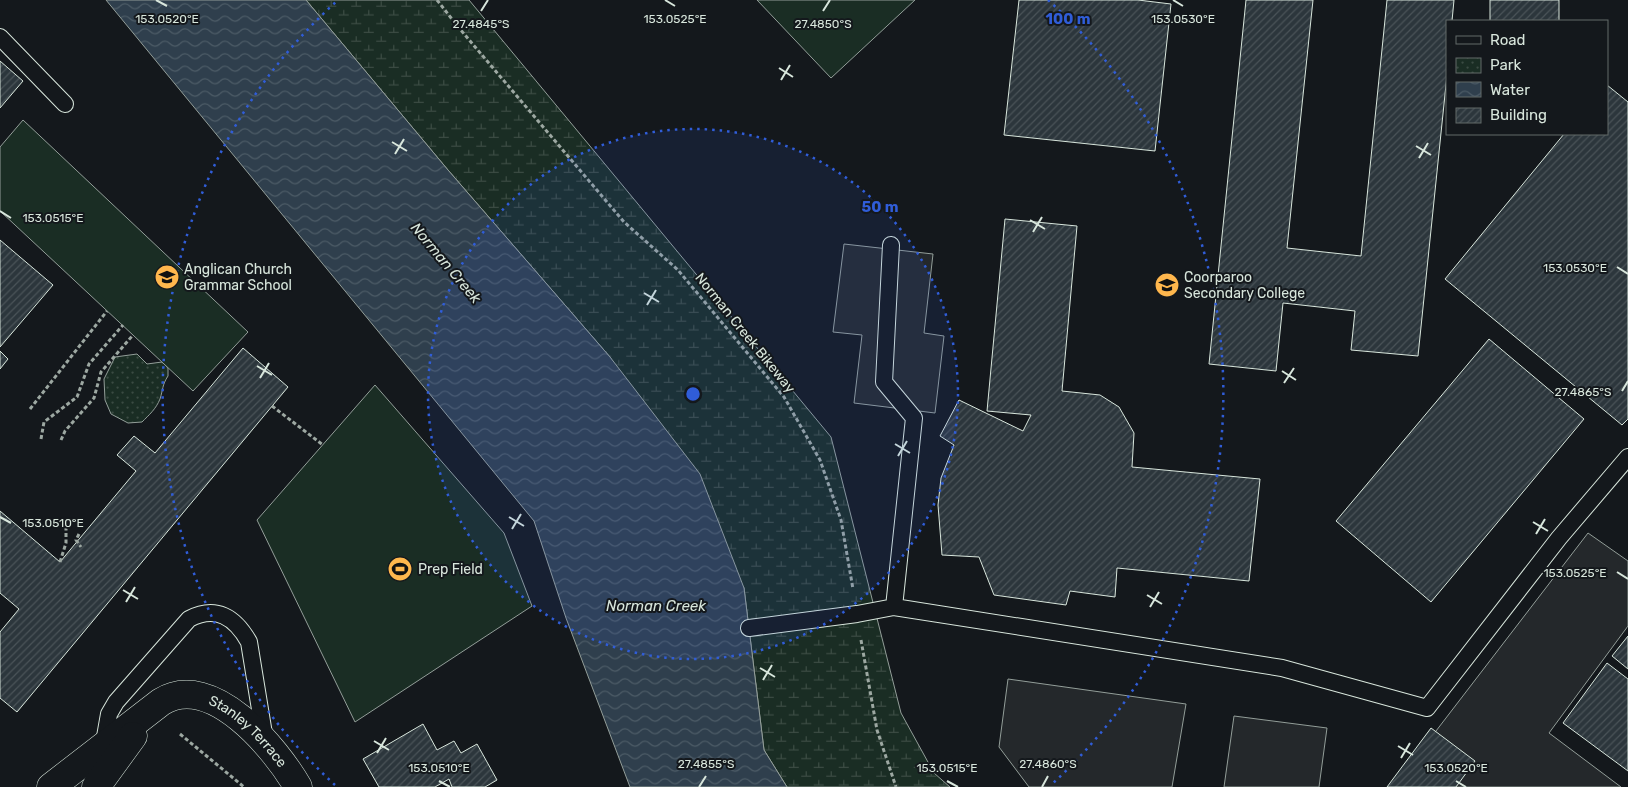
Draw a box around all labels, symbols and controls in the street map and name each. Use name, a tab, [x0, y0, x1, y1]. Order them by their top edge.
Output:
text: 100 m	[1046, 10, 1090, 28]
text: 153.0520°E	[135, 12, 199, 26]
text: 153.0525°E	[643, 12, 707, 26]
text: 153.0530°E	[1151, 12, 1215, 26]
text: 27.4845°S	[452, 17, 510, 31]
text: 27.4850°S	[794, 17, 852, 31]
legend	[1446, 20, 1608, 135]
text: Road	[1490, 31, 1526, 49]
text: Park	[1490, 56, 1521, 74]
text: Water	[1490, 81, 1530, 99]
text: Building	[1490, 106, 1547, 124]
text: 50 m	[862, 198, 898, 216]
text: 153.0515°E	[22, 211, 84, 225]
water label: Norman Creek	[407, 219, 485, 307]
place label: Anglican Church Grammar School	[184, 261, 292, 294]
text: 153.0530°E	[1543, 261, 1607, 275]
school or university icon: Anglican Church Grammar School	[154, 264, 180, 290]
place label: Coorparoo Secondary College	[1184, 269, 1305, 302]
street label: Norman Creek Bikeway	[691, 270, 799, 397]
school or university icon: Coorparoo Secondary College	[1154, 272, 1180, 298]
centre of rings	[684, 385, 702, 403]
text: 27.4865°S	[1555, 385, 1611, 399]
text: 153.0510°E	[22, 516, 84, 530]
sports icon: Prep Field	[387, 556, 413, 582]
place label: Prep Field	[418, 561, 483, 578]
text: 153.0525°E	[1543, 566, 1607, 580]
water label: Norman Creek	[606, 597, 706, 615]
street label: Stanley Terrace	[206, 692, 291, 771]
text: 27.4855°S	[678, 757, 734, 771]
text: 27.4860°S	[1019, 757, 1077, 771]
text: 153.0510°E	[408, 761, 470, 775]
text: 153.0515°E	[916, 761, 978, 775]
text: 153.0520°E	[1424, 761, 1488, 775]

